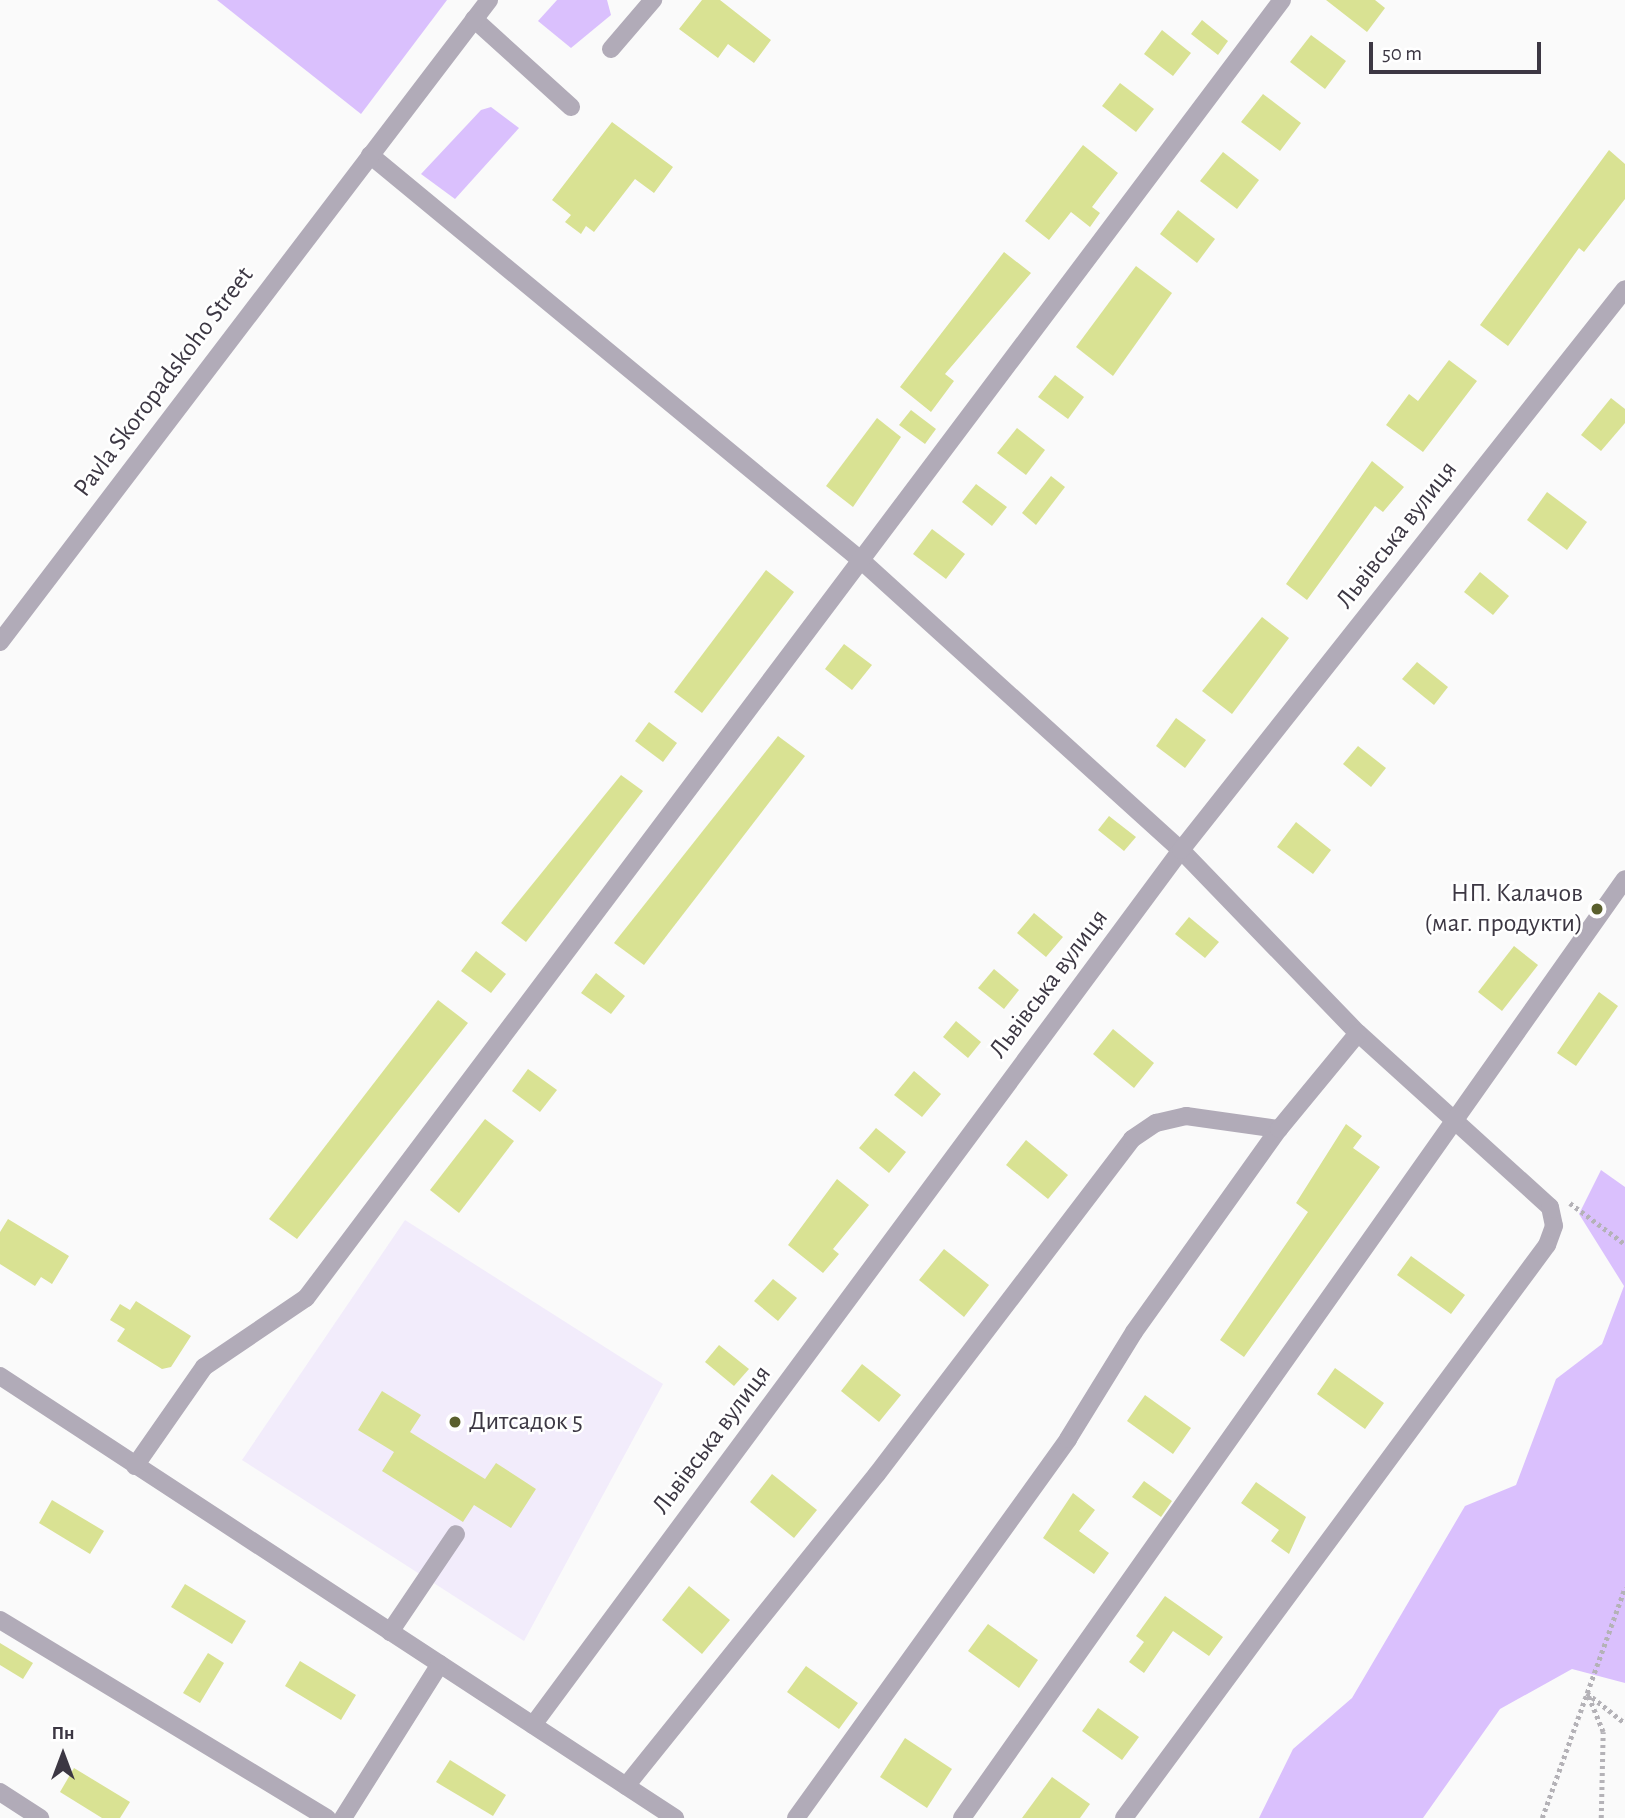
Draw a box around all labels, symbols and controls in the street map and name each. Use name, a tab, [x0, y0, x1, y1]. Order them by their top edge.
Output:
scale bar	[1373, 28, 1544, 72]
text: 50 m	[1382, 43, 1422, 64]
street label: Pavla Skoropadskoho Street	[67, 261, 261, 503]
street label: Львівська вулиця	[1330, 455, 1464, 615]
place label: НП. Калачов (маг. продукти)	[1424, 878, 1583, 940]
marker: НП. Калачов (маг. продукти)	[1589, 901, 1605, 917]
street label: Львівська вулиця	[983, 903, 1115, 1065]
street label: Львівська вулиця	[646, 1359, 778, 1521]
place label: Дитсадок 5	[469, 1406, 583, 1438]
marker: Дитсадок 5	[447, 1414, 463, 1430]
north arrow	[28, 1720, 98, 1790]
text: Пн	[51, 1724, 75, 1743]

